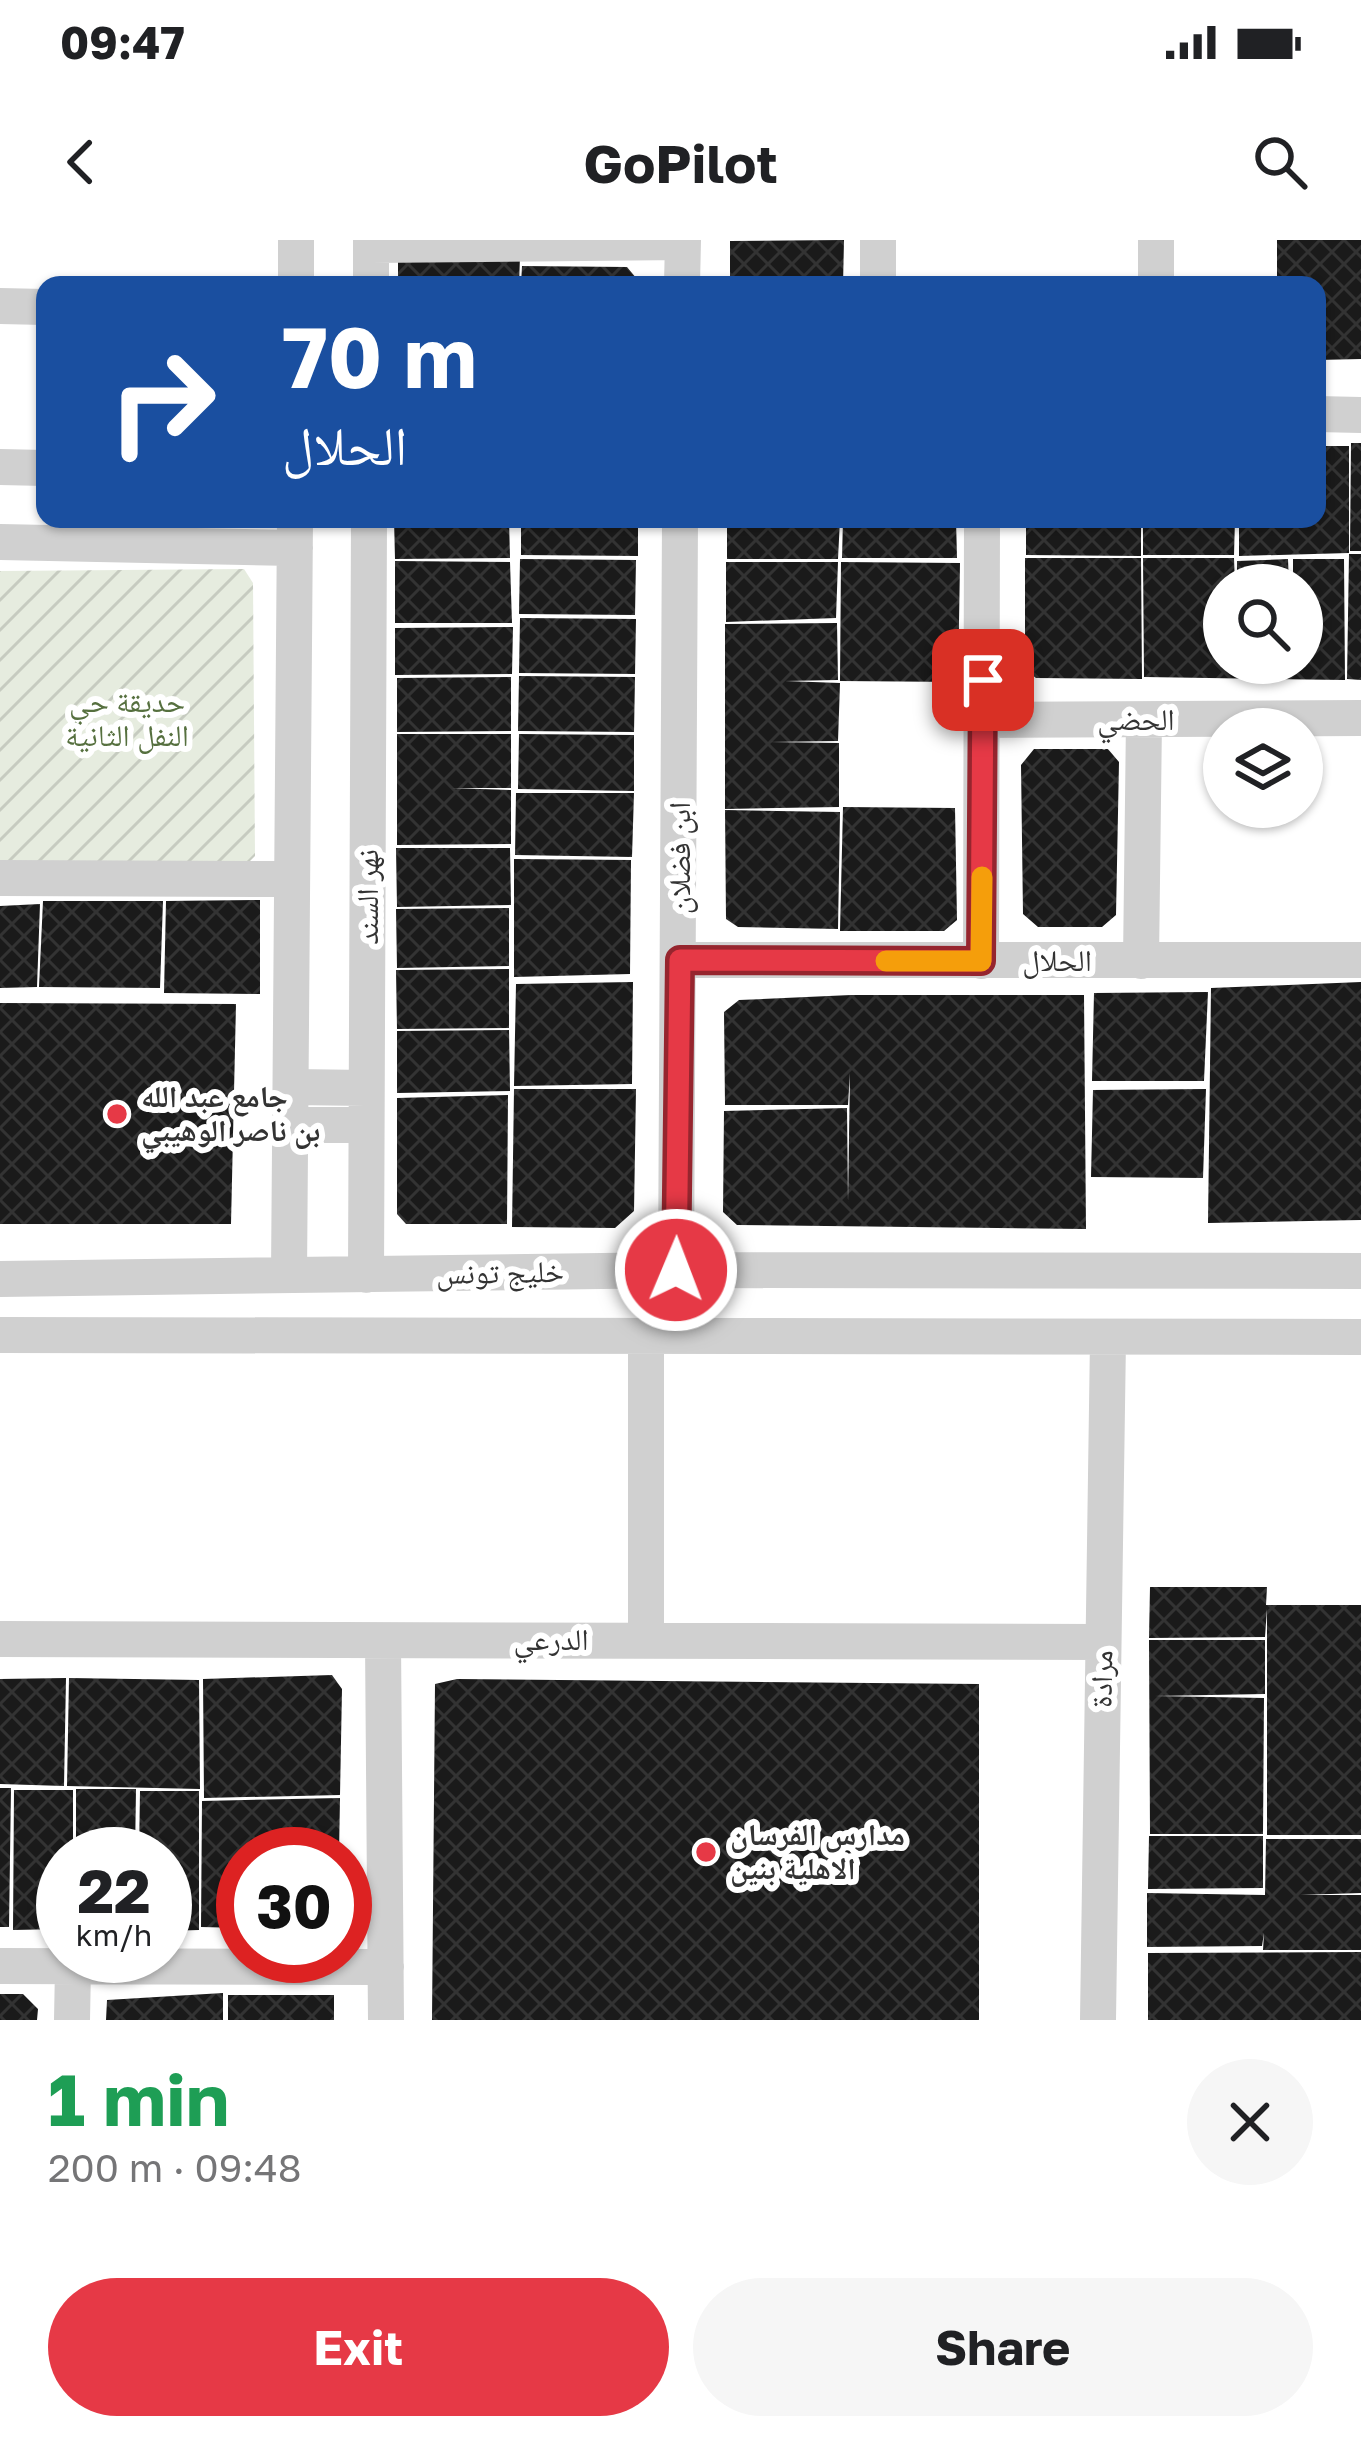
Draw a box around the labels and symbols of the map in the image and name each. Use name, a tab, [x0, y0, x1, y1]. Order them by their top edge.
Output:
pin	[932, 629, 1034, 731]
park label: حديقة حي النفل الثانية	[65, 683, 189, 754]
street label: الحضي	[1097, 701, 1175, 744]
street label: ابن فضلان	[661, 802, 698, 914]
street label: نهر السند	[349, 849, 385, 945]
street label: الحلال	[1022, 942, 1092, 979]
place label: جامع عبد الله بن ناصر الوهيبي	[141, 1078, 320, 1154]
marker: جامع عبد الله بن ناصر الوهيبي	[104, 1101, 130, 1127]
position arrow	[613, 1207, 739, 1333]
street label: خليج تونس	[436, 1253, 564, 1293]
street label: الدرعي	[513, 1621, 589, 1664]
street label: مرادة	[1083, 1650, 1120, 1708]
place label: مدارس الفرسان الاهلية بنين	[730, 1816, 905, 1887]
speed limit sign: 30	[216, 1827, 372, 1983]
marker: مدارس الفرسان الاهلية بنين	[693, 1839, 719, 1865]

